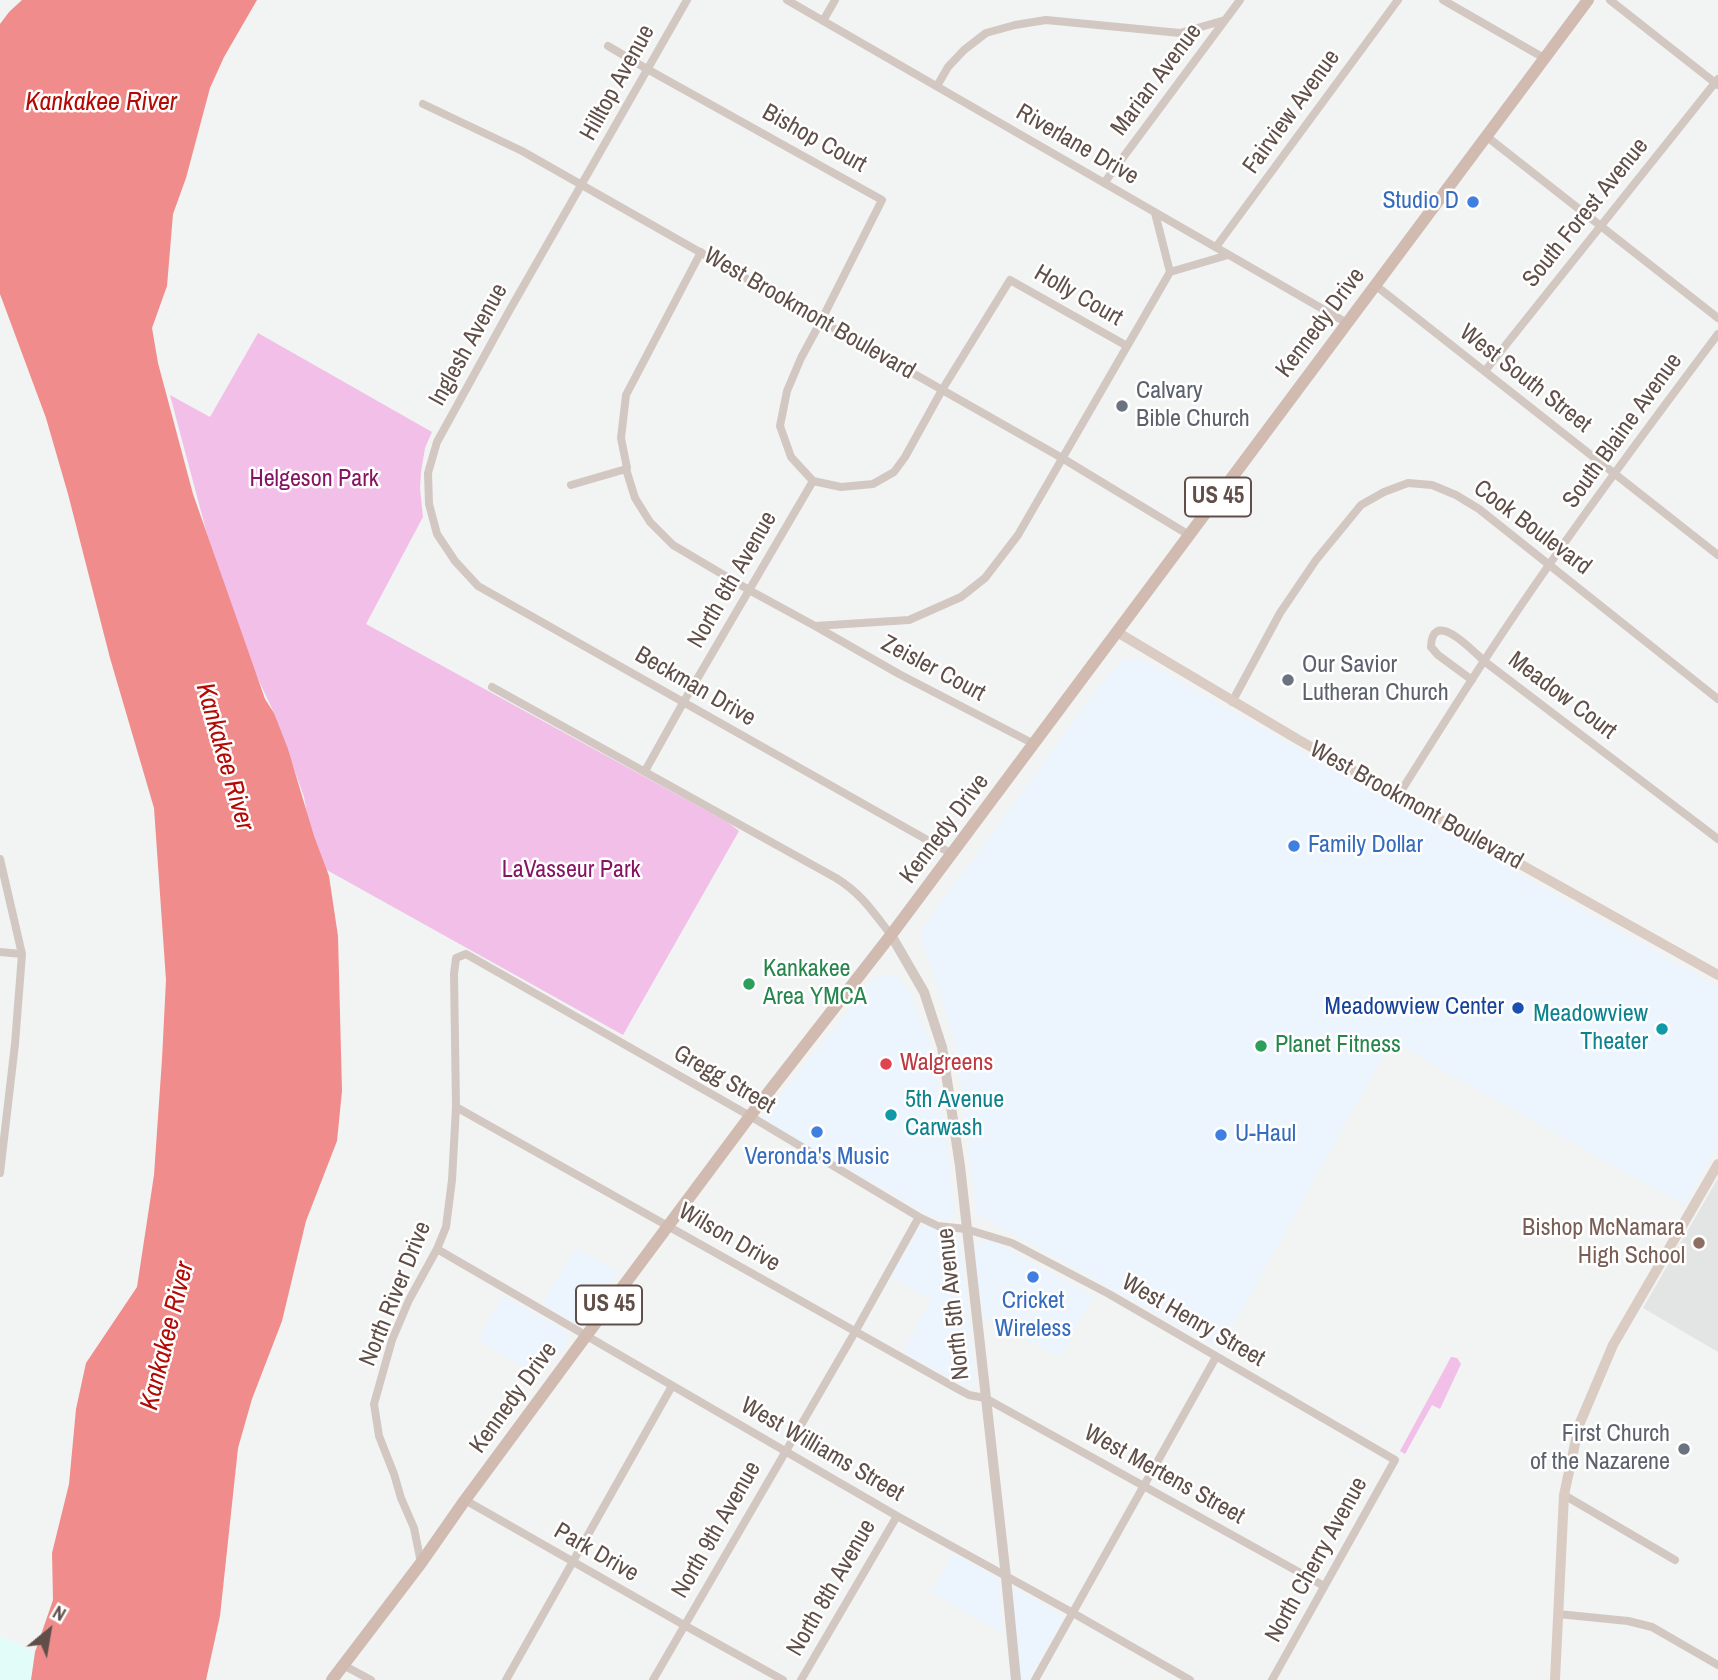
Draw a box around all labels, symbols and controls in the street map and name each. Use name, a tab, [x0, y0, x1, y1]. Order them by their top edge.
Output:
street label: Marian Avenue	[1105, 18, 1209, 142]
street label: Hilltop Avenue	[574, 20, 662, 146]
street label: Fairview Avenue	[1237, 44, 1347, 180]
water label: Kankakee River	[25, 87, 177, 119]
street label: Riverlane Drive	[1011, 98, 1143, 192]
street label: Bishop Court	[757, 99, 871, 179]
street label: South Forest Avenue	[1517, 133, 1655, 293]
place label: Studio D	[1382, 188, 1459, 216]
marker: Studio D	[1465, 194, 1481, 210]
street label: West Brookmont Boulevard	[698, 242, 920, 386]
street label: Holly Court	[1029, 259, 1127, 333]
street label: Kennedy Drive	[1270, 262, 1372, 384]
street label: Inglesh Avenue	[424, 279, 514, 411]
street label: West South Street	[1453, 319, 1597, 439]
street label: South Blaine Avenue	[1557, 348, 1689, 514]
place label: Calvary Bible Church	[1136, 378, 1250, 434]
marker: Calvary Bible Church	[1114, 398, 1130, 414]
park label: Helgeson Park	[249, 466, 379, 494]
street label: Cook Boulevard	[1467, 474, 1597, 582]
road number: US 45	[1185, 477, 1251, 516]
street label: North 6th Avenue	[682, 507, 784, 653]
street label: Zeisler Court	[876, 630, 990, 708]
street label: Beckman Drive	[630, 641, 760, 733]
street label: Meadow Court	[1502, 646, 1622, 746]
place label: Our Savior Lutheran Church	[1302, 652, 1449, 708]
marker: Our Savior Lutheran Church	[1280, 672, 1296, 688]
water label: Kankakee River	[188, 680, 260, 834]
street label: West Brookmont Boulevard	[1304, 735, 1528, 877]
street label: Kennedy Drive	[894, 768, 996, 890]
place label: Family Dollar	[1308, 832, 1423, 860]
marker: Family Dollar	[1286, 838, 1302, 854]
park label: LaVasseur Park	[502, 857, 640, 885]
place label: Kankakee Area YMCA	[763, 956, 867, 1012]
marker: Kankakee Area YMCA	[741, 976, 757, 992]
place label: Meadowview Center	[1325, 994, 1504, 1022]
marker: Meadowview Center	[1510, 1000, 1526, 1016]
place label: Meadowview Theater	[1533, 1001, 1648, 1057]
marker: Meadowview Theater	[1654, 1021, 1670, 1037]
place label: Planet Fitness	[1275, 1032, 1401, 1060]
marker: Planet Fitness	[1253, 1038, 1269, 1054]
street label: Gregg Street	[668, 1039, 780, 1121]
place label: Walgreens	[900, 1050, 993, 1078]
marker: Walgreens	[878, 1056, 894, 1072]
place label: 5th Avenue Carwash	[905, 1087, 1004, 1143]
marker: 5th Avenue Carwash	[883, 1107, 899, 1123]
place label: U-Haul	[1235, 1121, 1296, 1149]
marker: Veronda's Music	[809, 1124, 825, 1140]
marker: U-Haul	[1213, 1127, 1229, 1143]
place label: Veronda's Music	[745, 1144, 889, 1172]
street label: Wilson Drive	[673, 1197, 785, 1279]
place label: Bishop McNamara High School	[1522, 1215, 1685, 1271]
street label: North River Drive	[354, 1218, 438, 1370]
street label: North 5th Avenue	[932, 1226, 976, 1382]
marker: Bishop McNamara High School	[1691, 1235, 1707, 1251]
water label: Kankakee River	[135, 1259, 201, 1413]
street label: West Henry Street	[1116, 1268, 1270, 1374]
marker: Cricket Wireless	[1025, 1269, 1041, 1285]
road number: US 45	[576, 1286, 642, 1324]
place label: Cricket Wireless	[995, 1288, 1071, 1344]
street label: Kennedy Drive	[464, 1337, 564, 1459]
street label: West Williams Street	[735, 1392, 909, 1508]
street label: West Mertens Street	[1079, 1419, 1249, 1531]
place label: First Church of the Nazarene	[1530, 1421, 1670, 1477]
marker: First Church of the Nazarene	[1676, 1441, 1692, 1457]
street label: North 9th Avenue	[666, 1457, 768, 1603]
street label: North Cherry Avenue	[1260, 1472, 1374, 1648]
street label: North 8th Avenue	[781, 1515, 883, 1661]
street label: Park Drive	[549, 1517, 643, 1589]
north arrow	[14, 1596, 84, 1666]
text: N	[48, 1599, 71, 1627]

